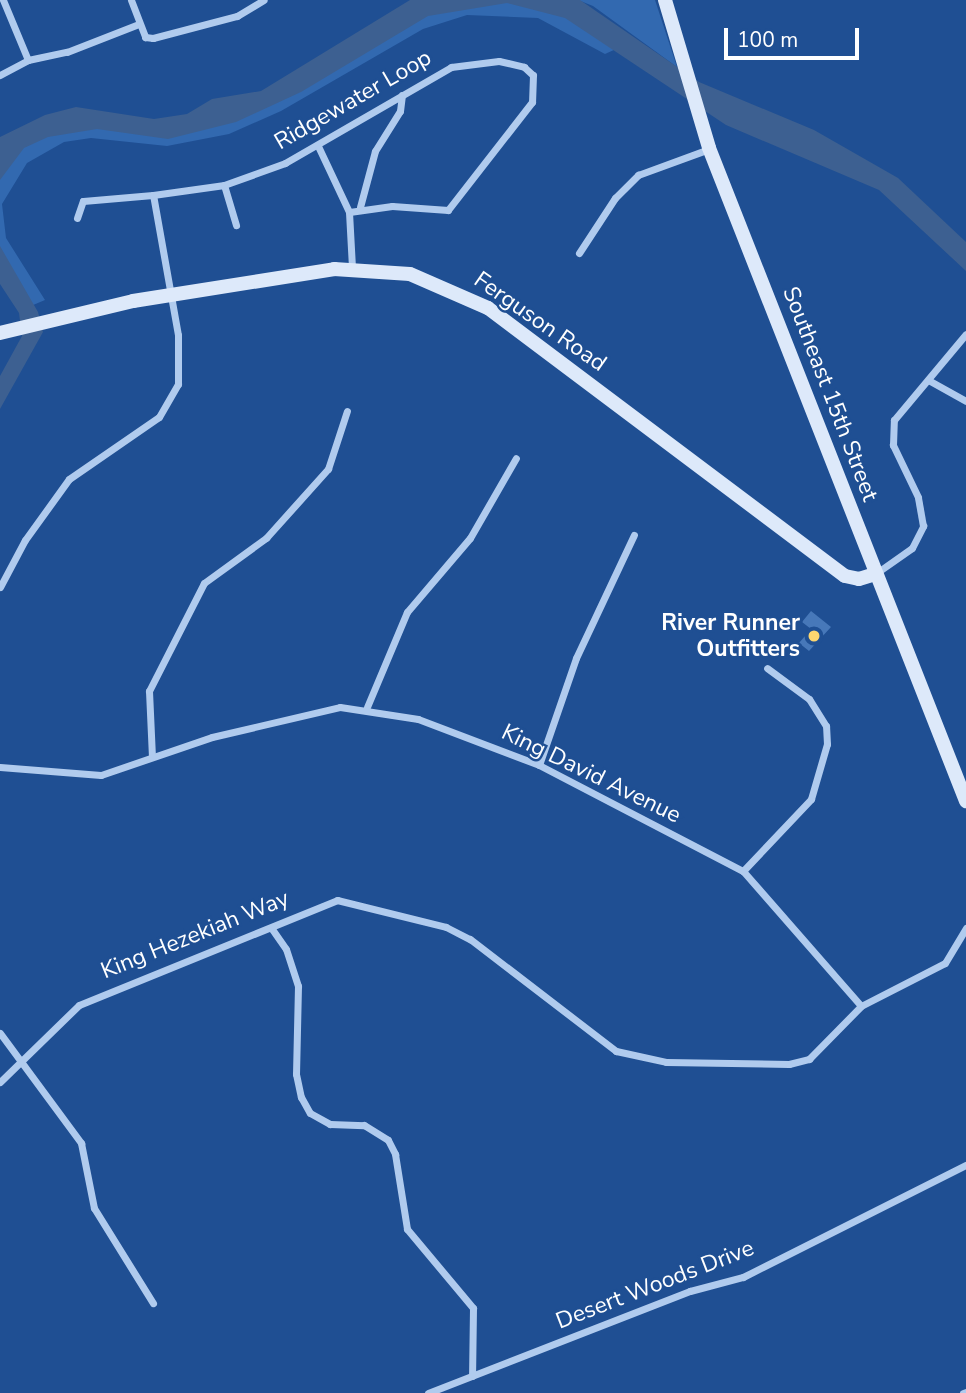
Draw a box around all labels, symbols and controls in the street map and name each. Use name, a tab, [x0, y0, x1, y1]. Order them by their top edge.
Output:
scale bar	[728, 14, 863, 58]
text: 100 m	[737, 26, 798, 54]
street label: Ridgewater Loop	[270, 44, 436, 156]
street label: Ferguson Road	[469, 266, 611, 378]
street label: Southeast 15th Street	[776, 283, 884, 505]
place label: River Runner Outfitters	[661, 609, 800, 663]
marker: River Runner Outfitters	[806, 628, 822, 644]
street label: King David Avenue	[497, 719, 685, 829]
street label: King Hezekiah Way	[97, 885, 293, 985]
street label: Desert Woods Drive	[552, 1235, 758, 1335]

